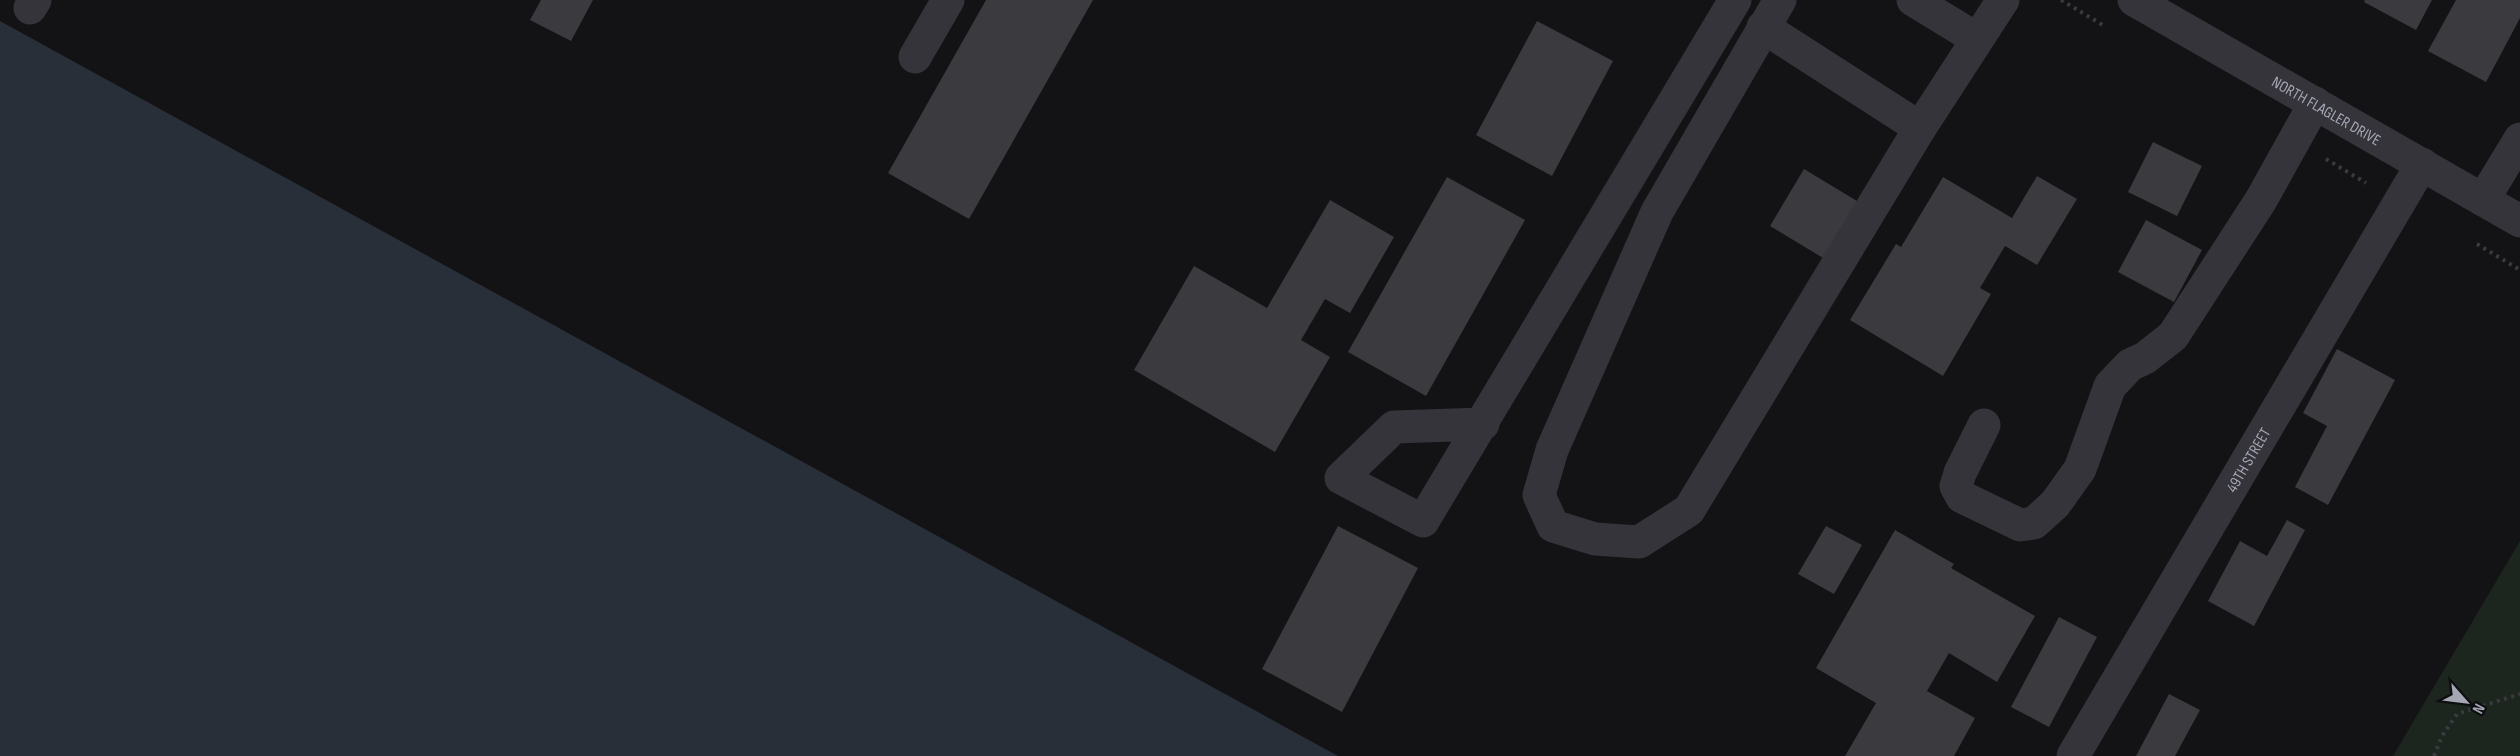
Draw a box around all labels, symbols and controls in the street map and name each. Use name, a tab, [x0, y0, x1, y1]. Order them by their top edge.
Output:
street label: NORTH FLAGLER DRIVE	[2268, 73, 2384, 150]
street label: 49TH STREET	[2223, 424, 2276, 496]
north arrow	[2436, 672, 2496, 732]
text: N	[2468, 700, 2488, 717]

